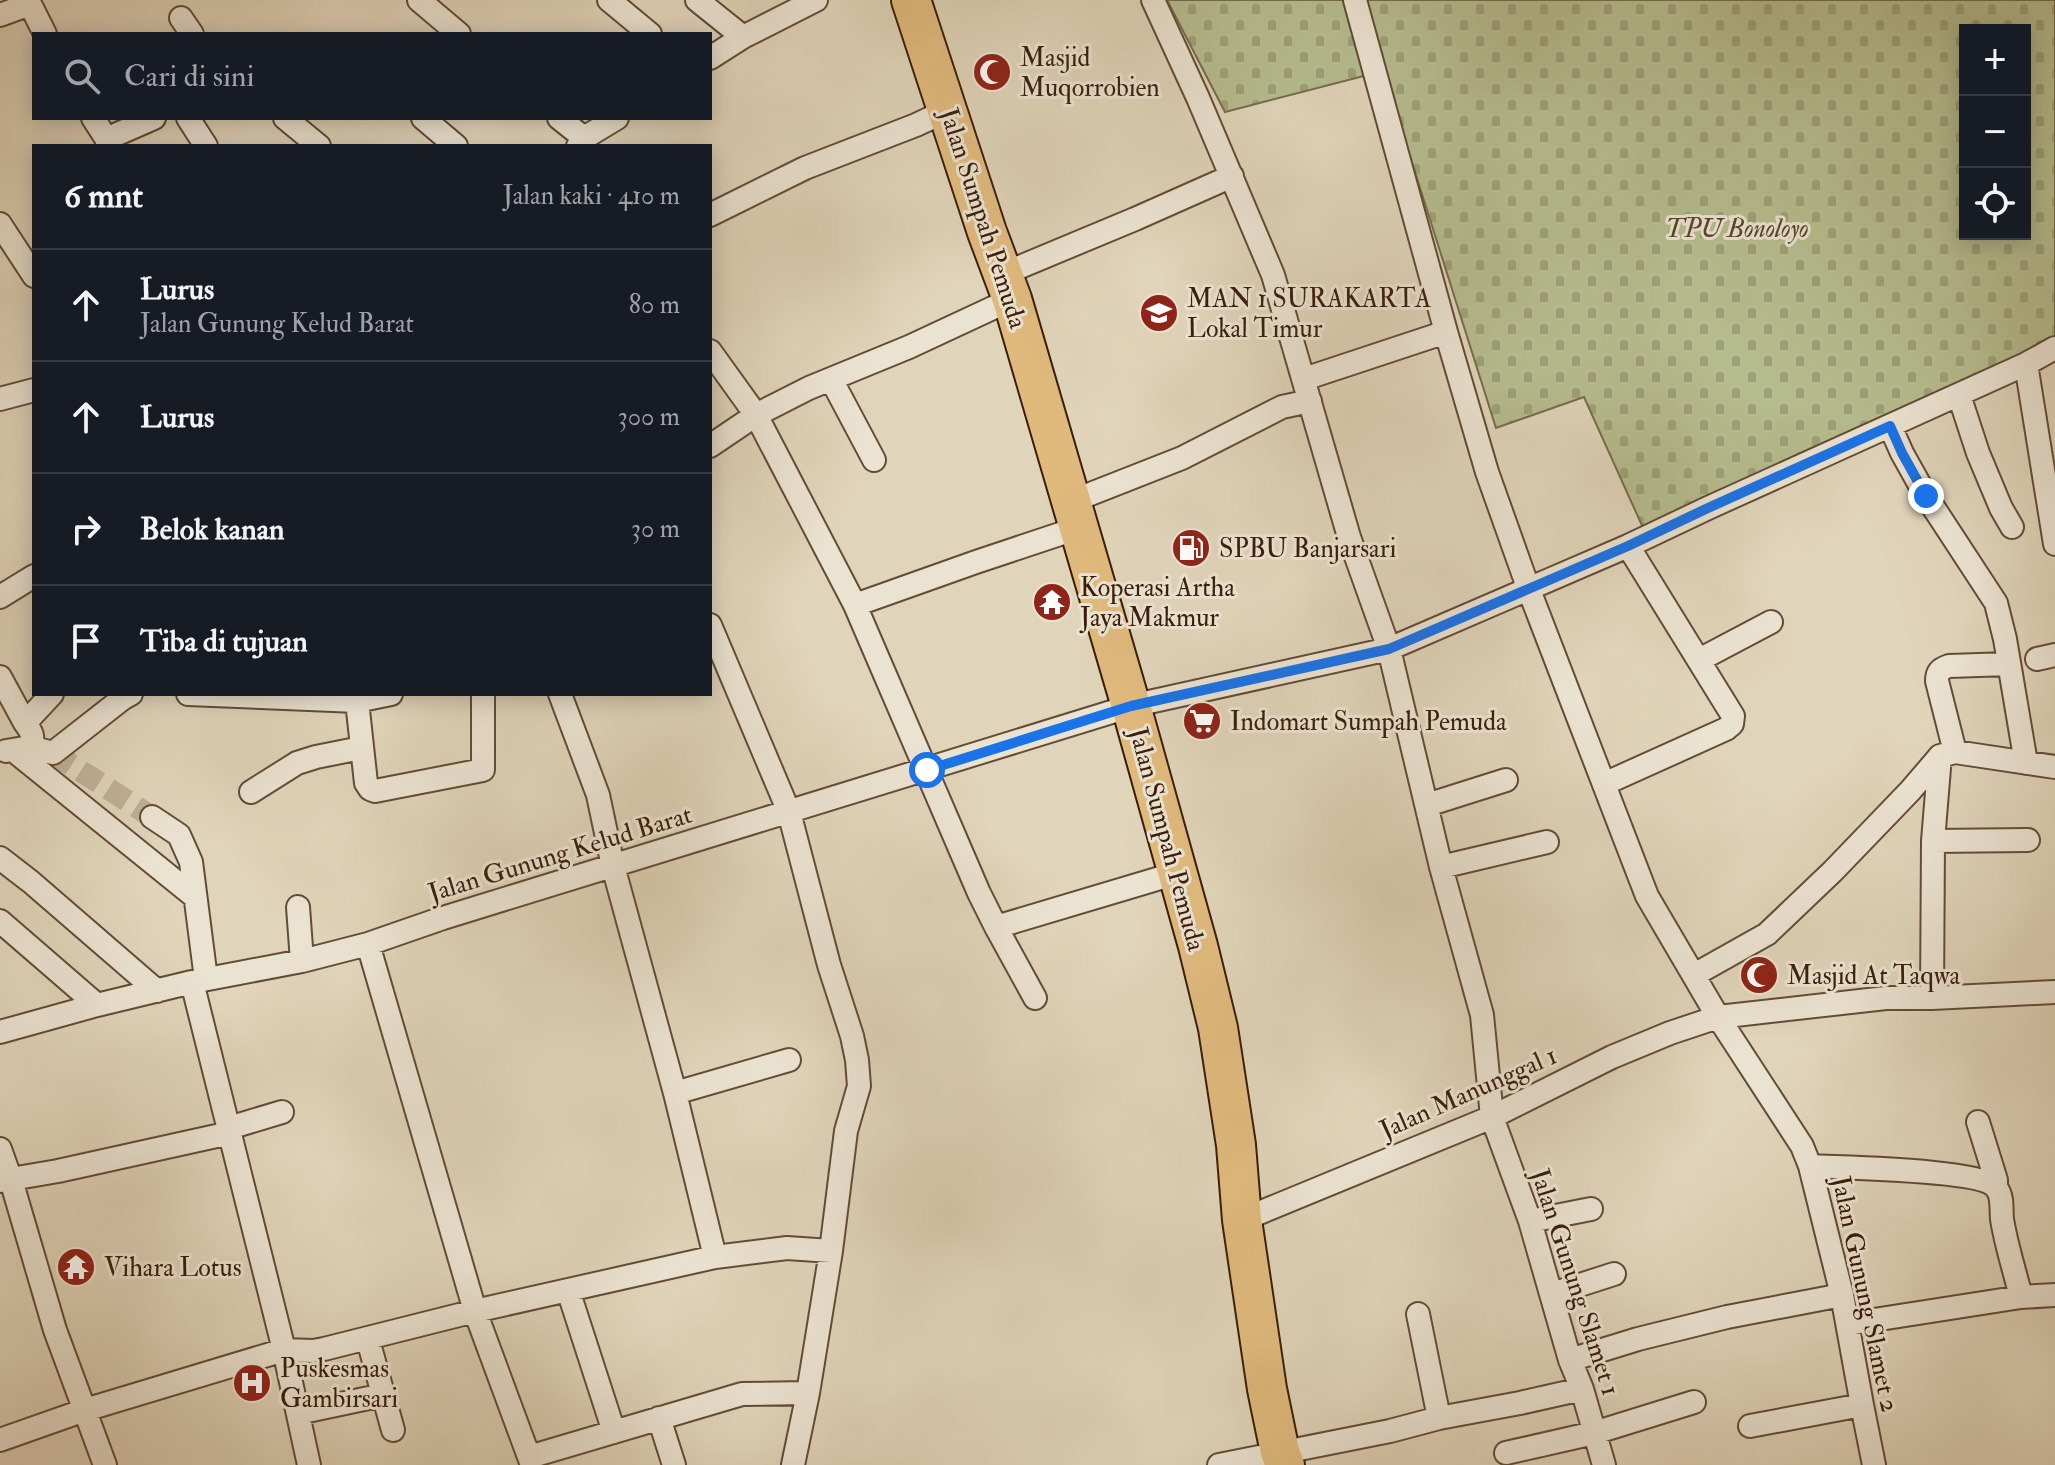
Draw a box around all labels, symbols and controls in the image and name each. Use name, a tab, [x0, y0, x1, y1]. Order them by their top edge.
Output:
map controls	[1959, 24, 2031, 240]
button: +	[1959, 24, 2031, 96]
search box	[32, 32, 712, 120]
place label: Masjid Muqorrobien	[1020, 42, 1160, 104]
mosque icon: Masjid Muqorrobien	[971, 51, 1013, 93]
icon: search	[60, 54, 104, 98]
text: Cari di sini	[124, 58, 254, 95]
button: −	[1959, 96, 2031, 168]
street label: Jalan Sumpah Pemuda	[931, 103, 1034, 333]
button: locate	[1959, 168, 2031, 240]
text: 6 mnt	[64, 175, 143, 218]
text: Jalan kaki · 410 m	[503, 180, 680, 212]
park label: TPU Bonoloyo	[1665, 213, 1809, 245]
text: Lurus	[140, 271, 214, 308]
icon: ahead	[64, 283, 108, 327]
place label: MAN 1 SURAKARTA Lokal Timur	[1187, 283, 1432, 345]
text: 80 m	[629, 289, 680, 321]
school or university icon: MAN 1 SURAKARTA Lokal Timur	[1138, 292, 1180, 334]
text: Jalan Gunung Kelud Barat	[140, 308, 414, 340]
icon: ahead	[64, 395, 108, 439]
text: Lurus	[140, 399, 214, 436]
text: 300 m	[618, 401, 680, 433]
route end	[1908, 478, 1944, 514]
icon: right	[64, 507, 108, 551]
text: Belok kanan	[140, 511, 284, 548]
text: 30 m	[631, 513, 680, 545]
fuel station icon: SPBU Banjarsari	[1170, 527, 1212, 569]
place label: SPBU Banjarsari	[1219, 533, 1396, 565]
place label: Koperasi Artha Jaya Makmur	[1079, 572, 1235, 634]
temple icon: Koperasi Artha Jaya Makmur	[1031, 581, 1073, 623]
icon: arrive	[64, 619, 108, 663]
text: Tiba di tujuan	[140, 623, 308, 660]
supermarket icon: Indomart Sumpah Pemuda	[1181, 700, 1223, 742]
place label: Indomart Sumpah Pemuda	[1230, 706, 1507, 739]
street label: Jalan Sumpah Pemuda	[1121, 723, 1212, 955]
route start	[909, 752, 945, 788]
street label: Jalan Gunung Kelud Barat	[424, 799, 696, 910]
mosque icon: Masjid At Taqwa	[1738, 954, 1780, 996]
place label: Masjid At Taqwa	[1787, 960, 1961, 992]
street label: Jalan Manunggal 1	[1374, 1040, 1562, 1147]
street label: Jalan Gunung Slamet 1	[1523, 1164, 1627, 1400]
street label: Jalan Gunung Slamet 2	[1824, 1172, 1906, 1415]
temple icon: Vihara Lotus	[55, 1246, 97, 1288]
place label: Vihara Lotus	[104, 1252, 242, 1284]
place label: Puskesmas Gambirsari	[280, 1353, 398, 1415]
hospital icon: Puskesmas Gambirsari	[231, 1362, 273, 1404]

